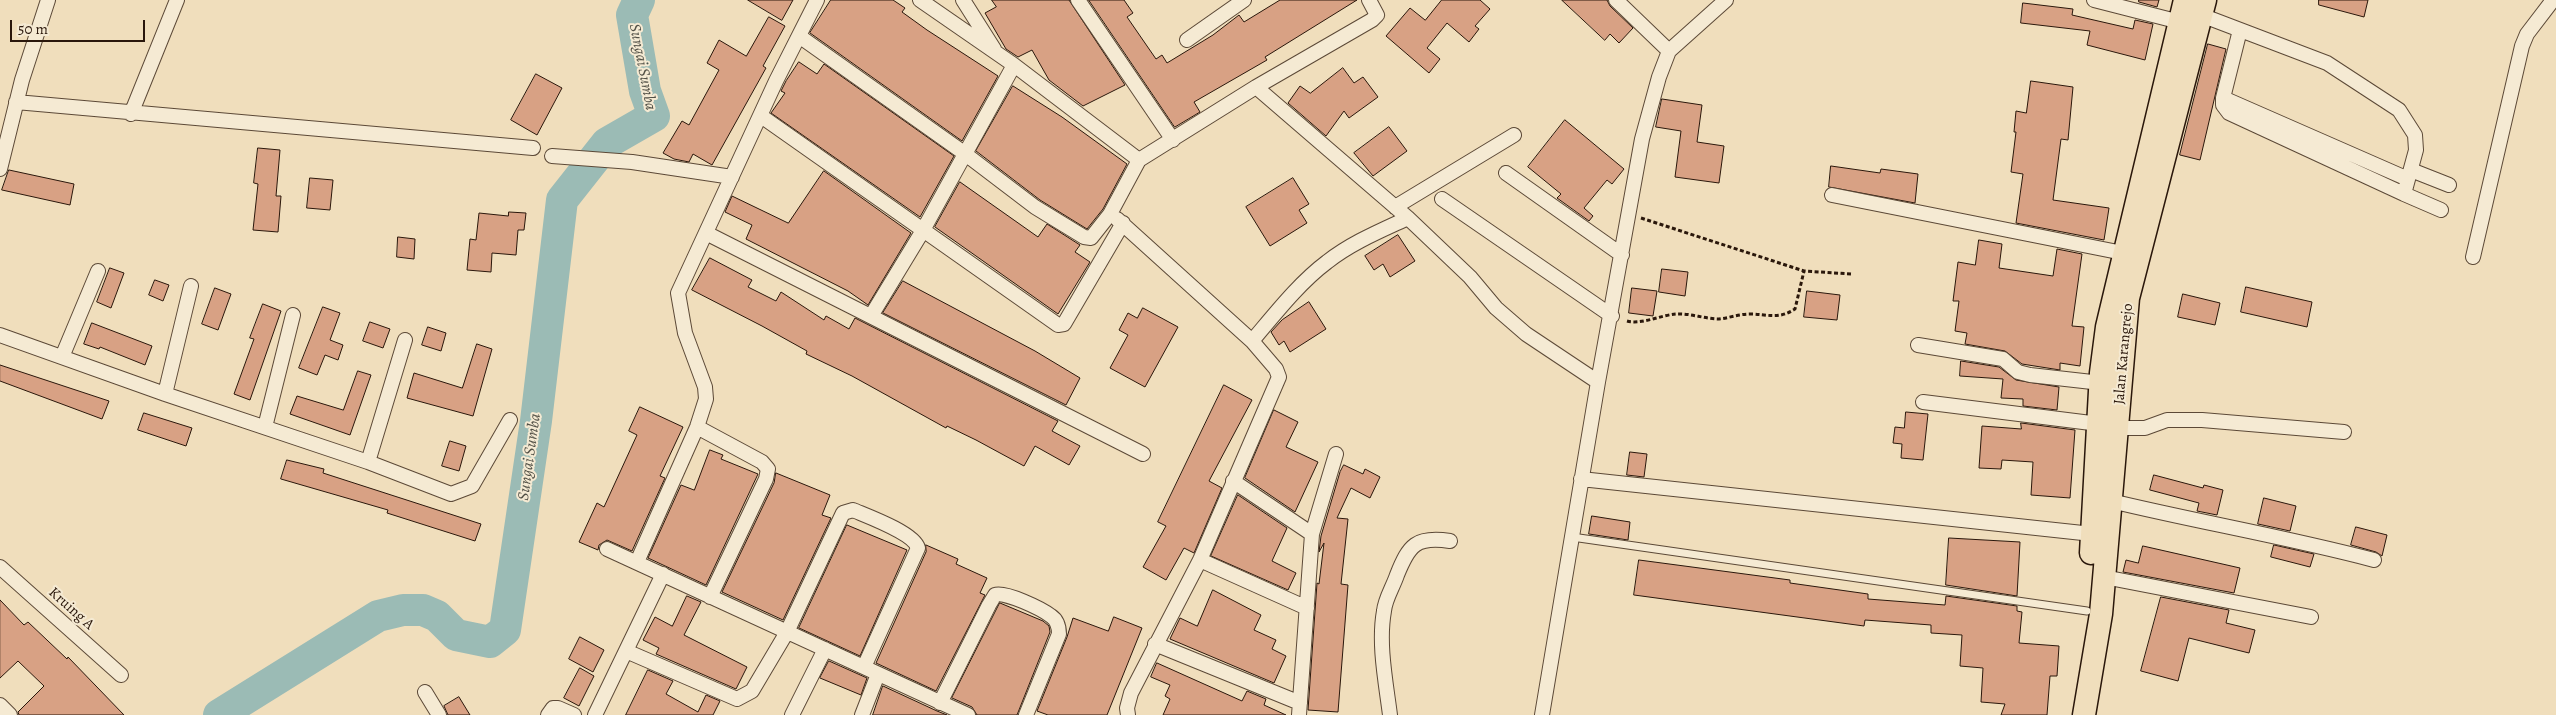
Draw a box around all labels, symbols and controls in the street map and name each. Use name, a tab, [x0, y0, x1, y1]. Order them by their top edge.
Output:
scale bar	[12, 10, 148, 42]
text: 50 m	[18, 19, 48, 39]
water label: Sungai Sumba	[624, 22, 660, 112]
street label: Jalan Karangrejo	[2111, 303, 2137, 405]
water label: Sungai Sumba	[514, 412, 546, 502]
street label: Kruing A	[45, 584, 97, 634]

